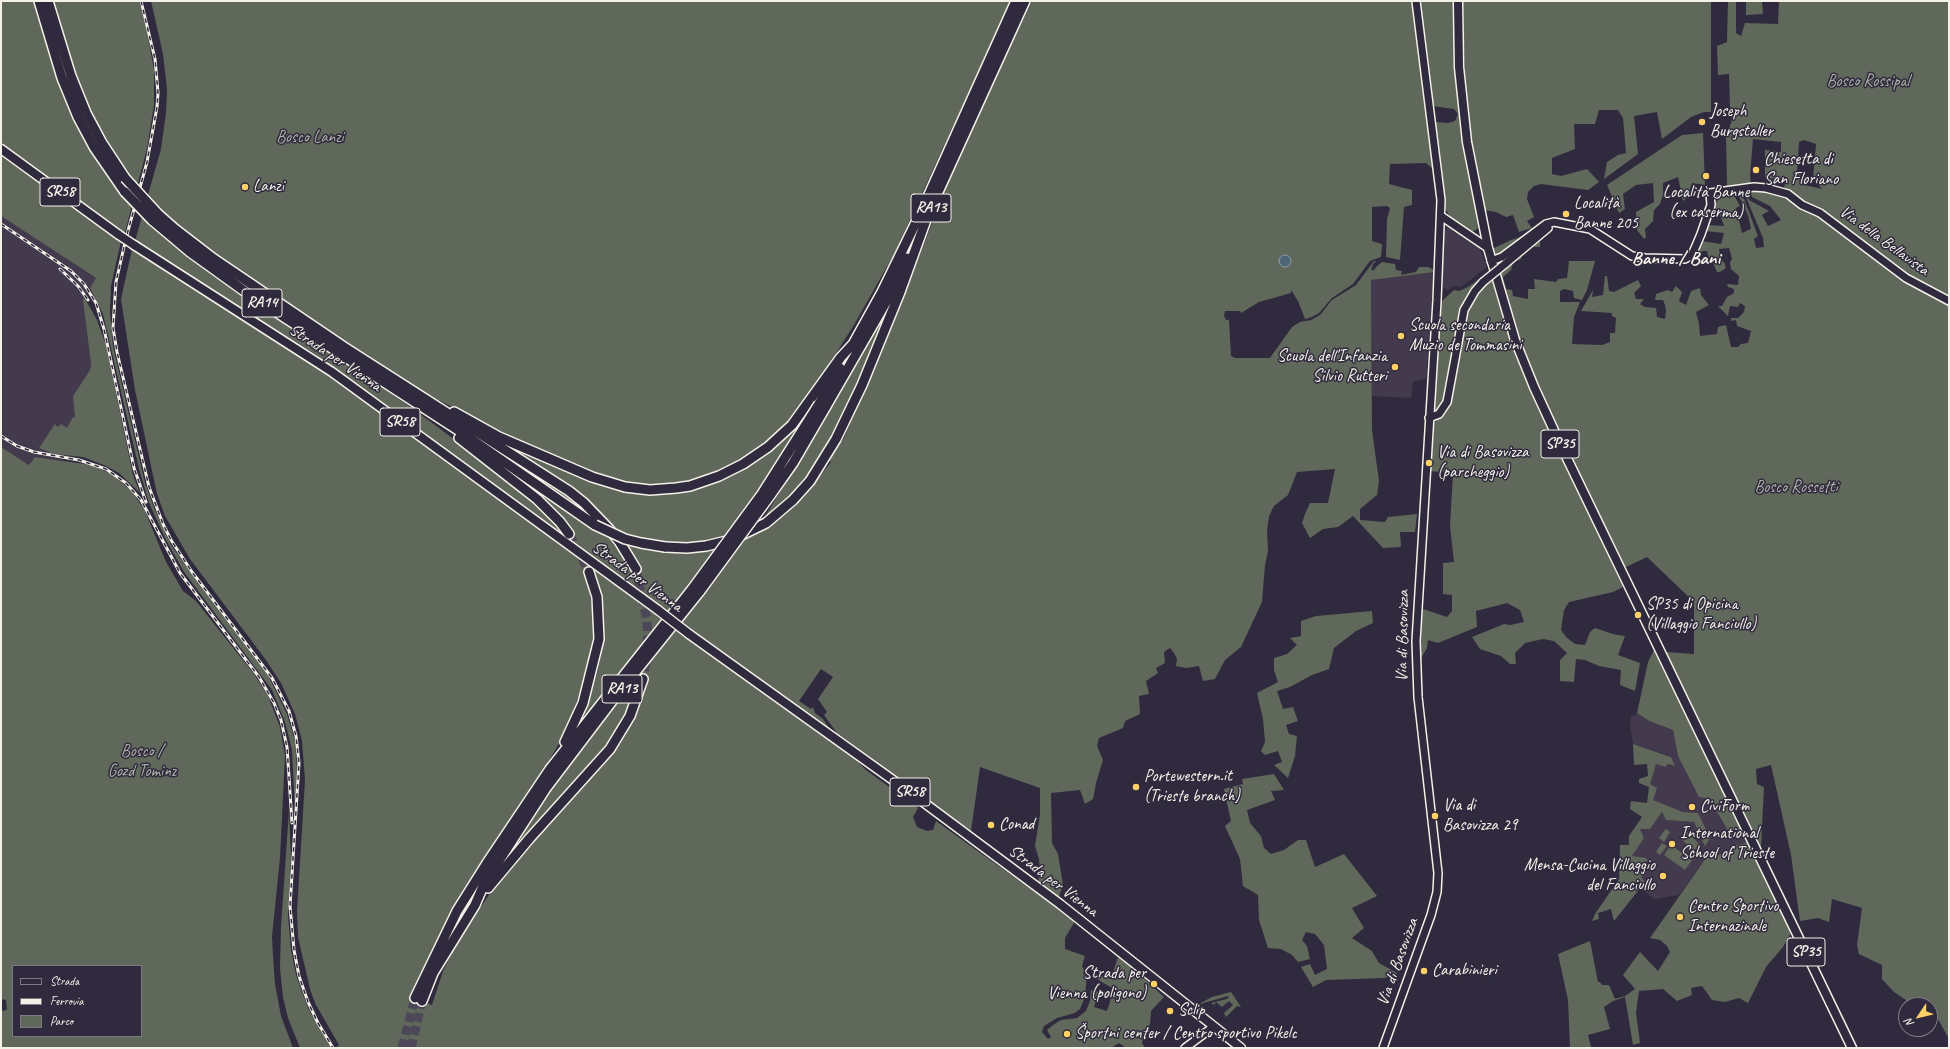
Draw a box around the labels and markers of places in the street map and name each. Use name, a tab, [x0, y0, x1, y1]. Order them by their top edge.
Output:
place label: Joseph Burgstaller	[1710, 102, 1773, 142]
marker: Joseph Burgstaller	[1697, 117, 1707, 127]
place label: Chiesetta di San Floriano	[1764, 150, 1838, 190]
marker: Chiesetta di San Floriano	[1751, 165, 1761, 175]
marker: Località Banne (ex caserma)	[1701, 171, 1711, 181]
place label: Lanzi	[253, 177, 284, 197]
marker: Lanzi	[240, 182, 250, 192]
place label: Località Banne (ex caserma)	[1663, 183, 1749, 223]
place label: Località Banne 205	[1574, 194, 1638, 234]
marker: Località Banne 205	[1561, 209, 1571, 219]
place label: Scuola secondaria Muzio de Tommasini	[1409, 316, 1522, 356]
marker: Scuola secondaria Muzio de Tommasini	[1396, 331, 1406, 341]
place label: Scuola dell'Infanzia Silvio Rutteri	[1277, 347, 1387, 387]
marker: Scuola dell'Infanzia Silvio Rutteri	[1390, 362, 1400, 372]
place label: Via di Basovizza (parcheggio)	[1437, 443, 1528, 483]
marker: Via di Basovizza (parcheggio)	[1424, 458, 1434, 468]
place label: SP35 di Opicina (Villaggio Fanciullo)	[1646, 595, 1756, 635]
marker: SP35 di Opicina (Villaggio Fanciullo)	[1633, 610, 1643, 620]
place label: Portewestern.it (Trieste branch)	[1144, 767, 1240, 807]
marker: Portewestern.it (Trieste branch)	[1131, 782, 1141, 792]
place label: Via di Basovizza 29	[1443, 796, 1517, 836]
place label: CiviForm	[1700, 797, 1749, 817]
marker: CiviForm	[1687, 802, 1697, 812]
marker: Via di Basovizza 29	[1430, 811, 1440, 821]
place label: Conad	[999, 815, 1034, 835]
marker: Conad	[986, 820, 996, 830]
place label: International School of Trieste	[1680, 824, 1774, 864]
marker: International School of Trieste	[1667, 839, 1677, 849]
place label: Mensa-Cucina Villaggio del Fanciullo	[1524, 856, 1655, 896]
marker: Mensa-Cucina Villaggio del Fanciullo	[1658, 871, 1668, 881]
place label: Centro Sportivo Internazinale	[1688, 897, 1778, 937]
marker: Centro Sportivo Internazinale	[1675, 912, 1685, 922]
place label: Carabinieri	[1432, 961, 1497, 981]
place label: Strada per Vienna (poligono)	[1047, 964, 1146, 1004]
marker: Carabinieri	[1419, 966, 1429, 976]
marker: Strada per Vienna (poligono)	[1149, 979, 1159, 989]
place label: Sclip	[1178, 1001, 1204, 1021]
marker: Sclip	[1165, 1006, 1175, 1016]
place label: Športni center / Centro sportivo Pikelc	[1075, 1024, 1297, 1044]
marker: Športni center / Centro sportivo Pikelc	[1062, 1029, 1072, 1039]

